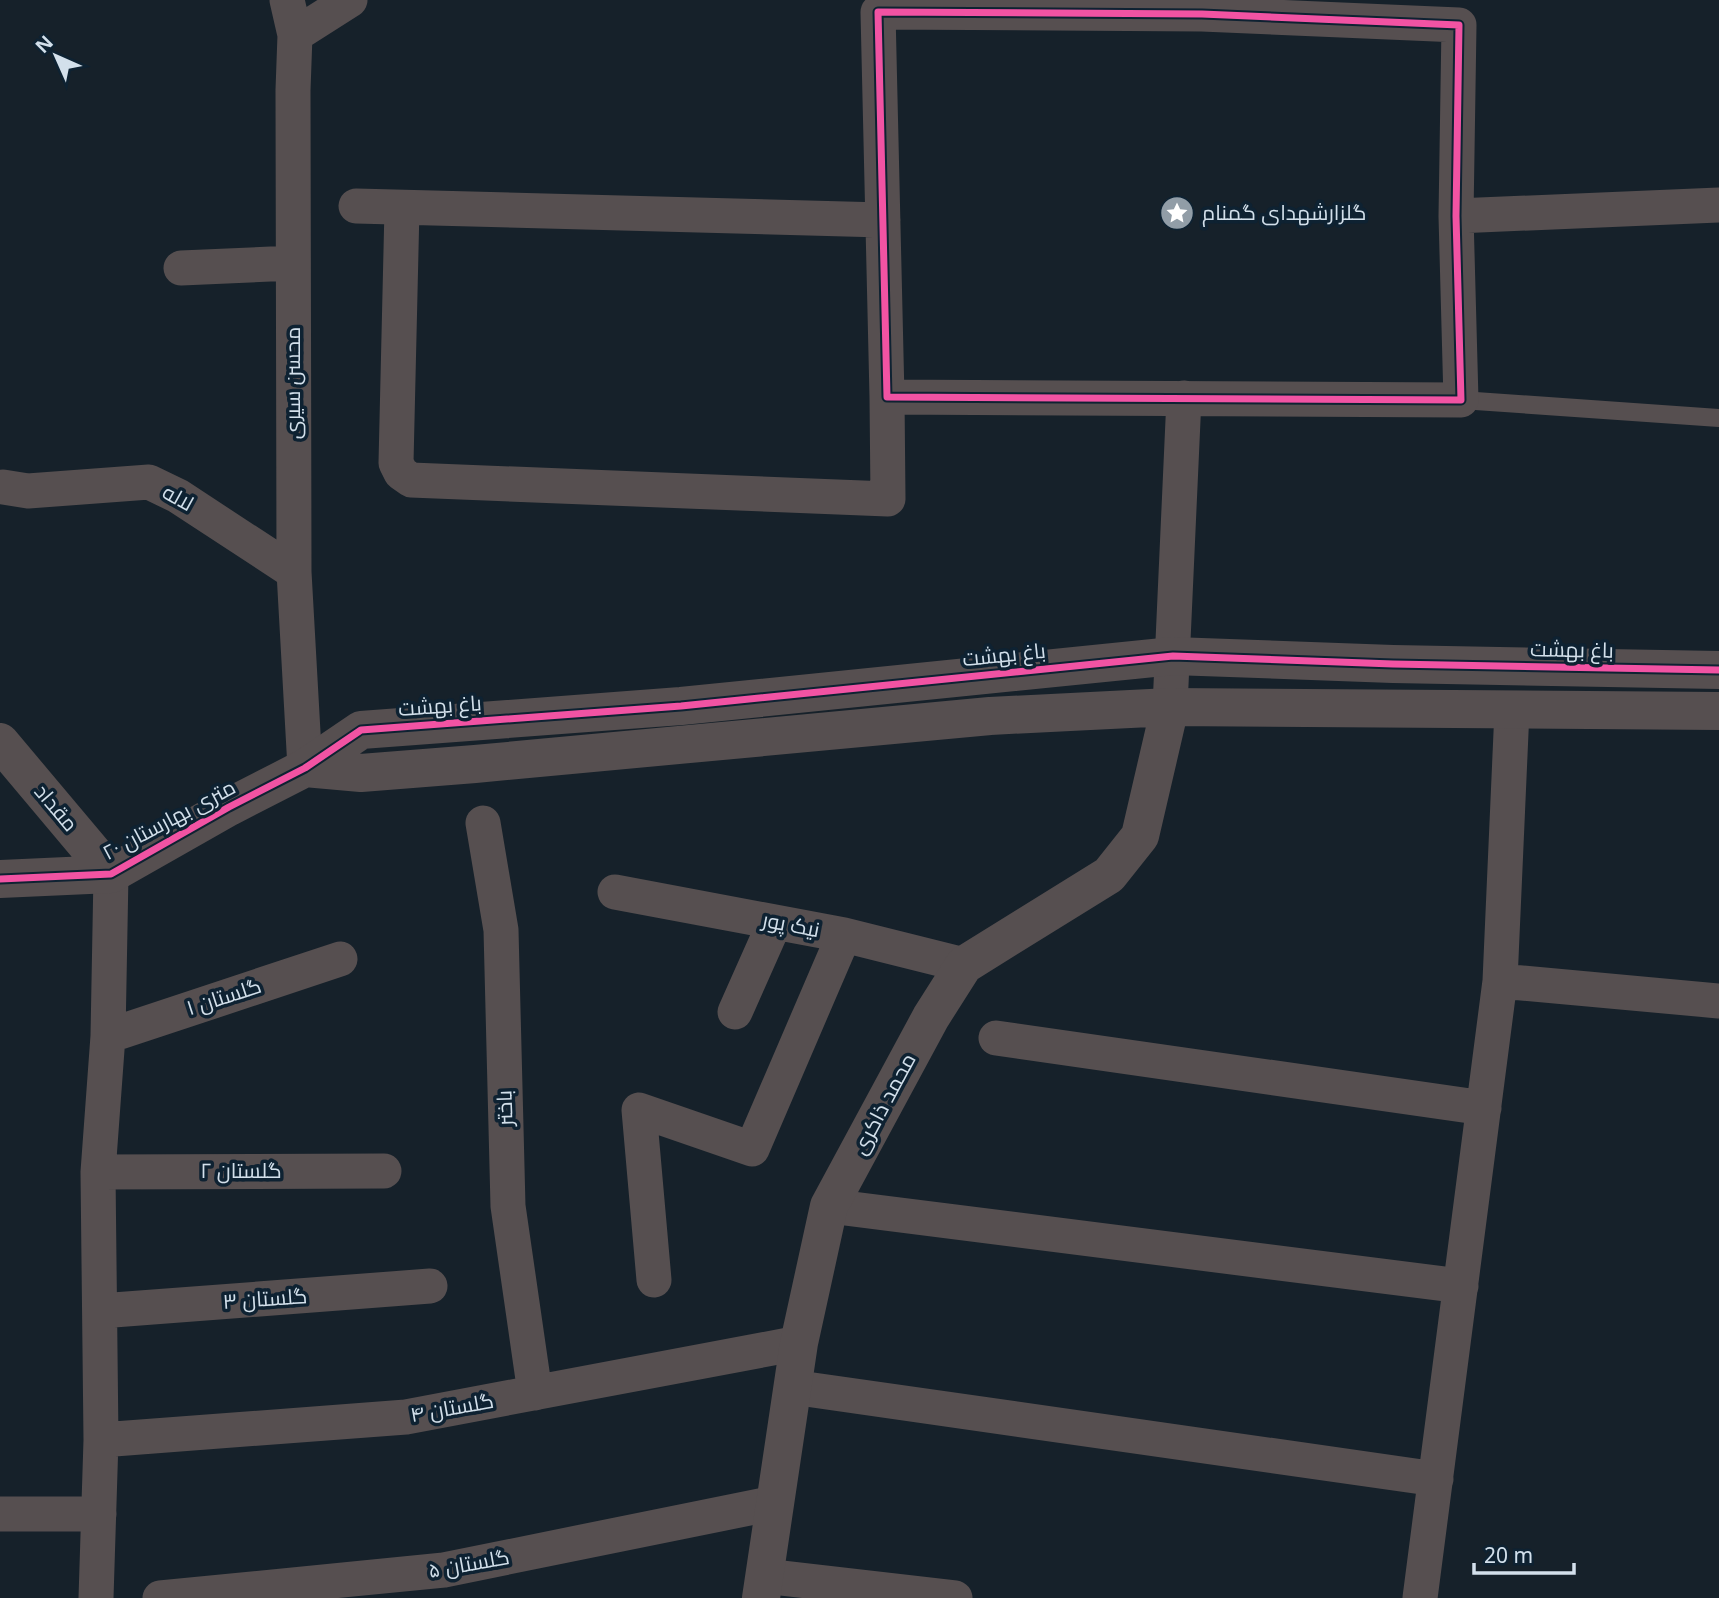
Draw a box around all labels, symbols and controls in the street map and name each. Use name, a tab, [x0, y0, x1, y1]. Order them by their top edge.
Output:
north arrow	[21, 21, 91, 91]
text: N	[29, 29, 59, 59]
place icon: گلزارشهدای گمنام	[1158, 194, 1196, 232]
place label: گلزارشهدای گمنام	[1202, 198, 1366, 227]
street label: محسن سیری	[278, 327, 306, 439]
street label: لاله	[158, 477, 199, 517]
street label: باغ بهشت	[1530, 634, 1614, 665]
street label: باغ بهشت	[961, 636, 1047, 673]
street label: باغ بهشت	[397, 688, 483, 723]
street label: ۲۰ متری بهارستان	[97, 772, 240, 866]
street label: مقداد	[29, 778, 85, 837]
street label: نیک پور	[759, 905, 822, 944]
street label: گلستان ۱	[183, 971, 265, 1021]
street label: محمد ذاکری	[845, 1048, 922, 1159]
street label: باختر	[489, 1090, 519, 1127]
street label: گلستان ۲	[200, 1156, 282, 1184]
street label: گلستان ۳	[222, 1281, 308, 1315]
street label: گلستان ۴	[408, 1386, 496, 1428]
scale bar	[1474, 1532, 1574, 1576]
text: 20 m	[1484, 1541, 1533, 1569]
street label: گلستان ۵	[426, 1542, 512, 1584]

